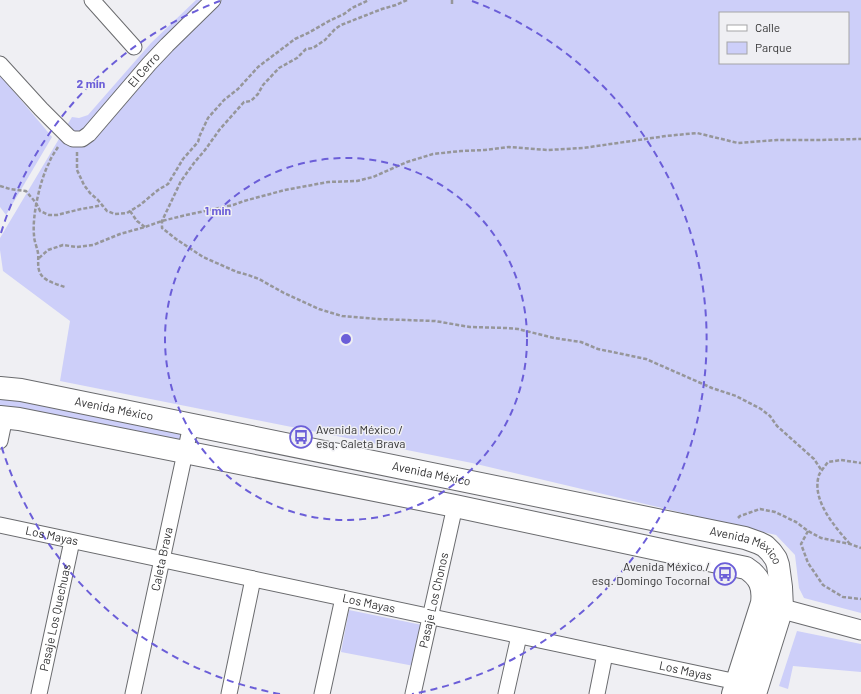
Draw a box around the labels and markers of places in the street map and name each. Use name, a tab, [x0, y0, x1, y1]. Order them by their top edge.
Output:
centre of rings	[339, 332, 353, 346]
place label: Avenida México / esq. Caleta Brava	[316, 422, 405, 450]
bus stop icon: Avenida México / esq. Caleta Brava	[288, 424, 314, 450]
place label: Avenida México / esq. Domingo Tocornal	[592, 559, 710, 587]
bus stop icon: Avenida México / esq. Domingo Tocornal	[712, 561, 738, 587]

